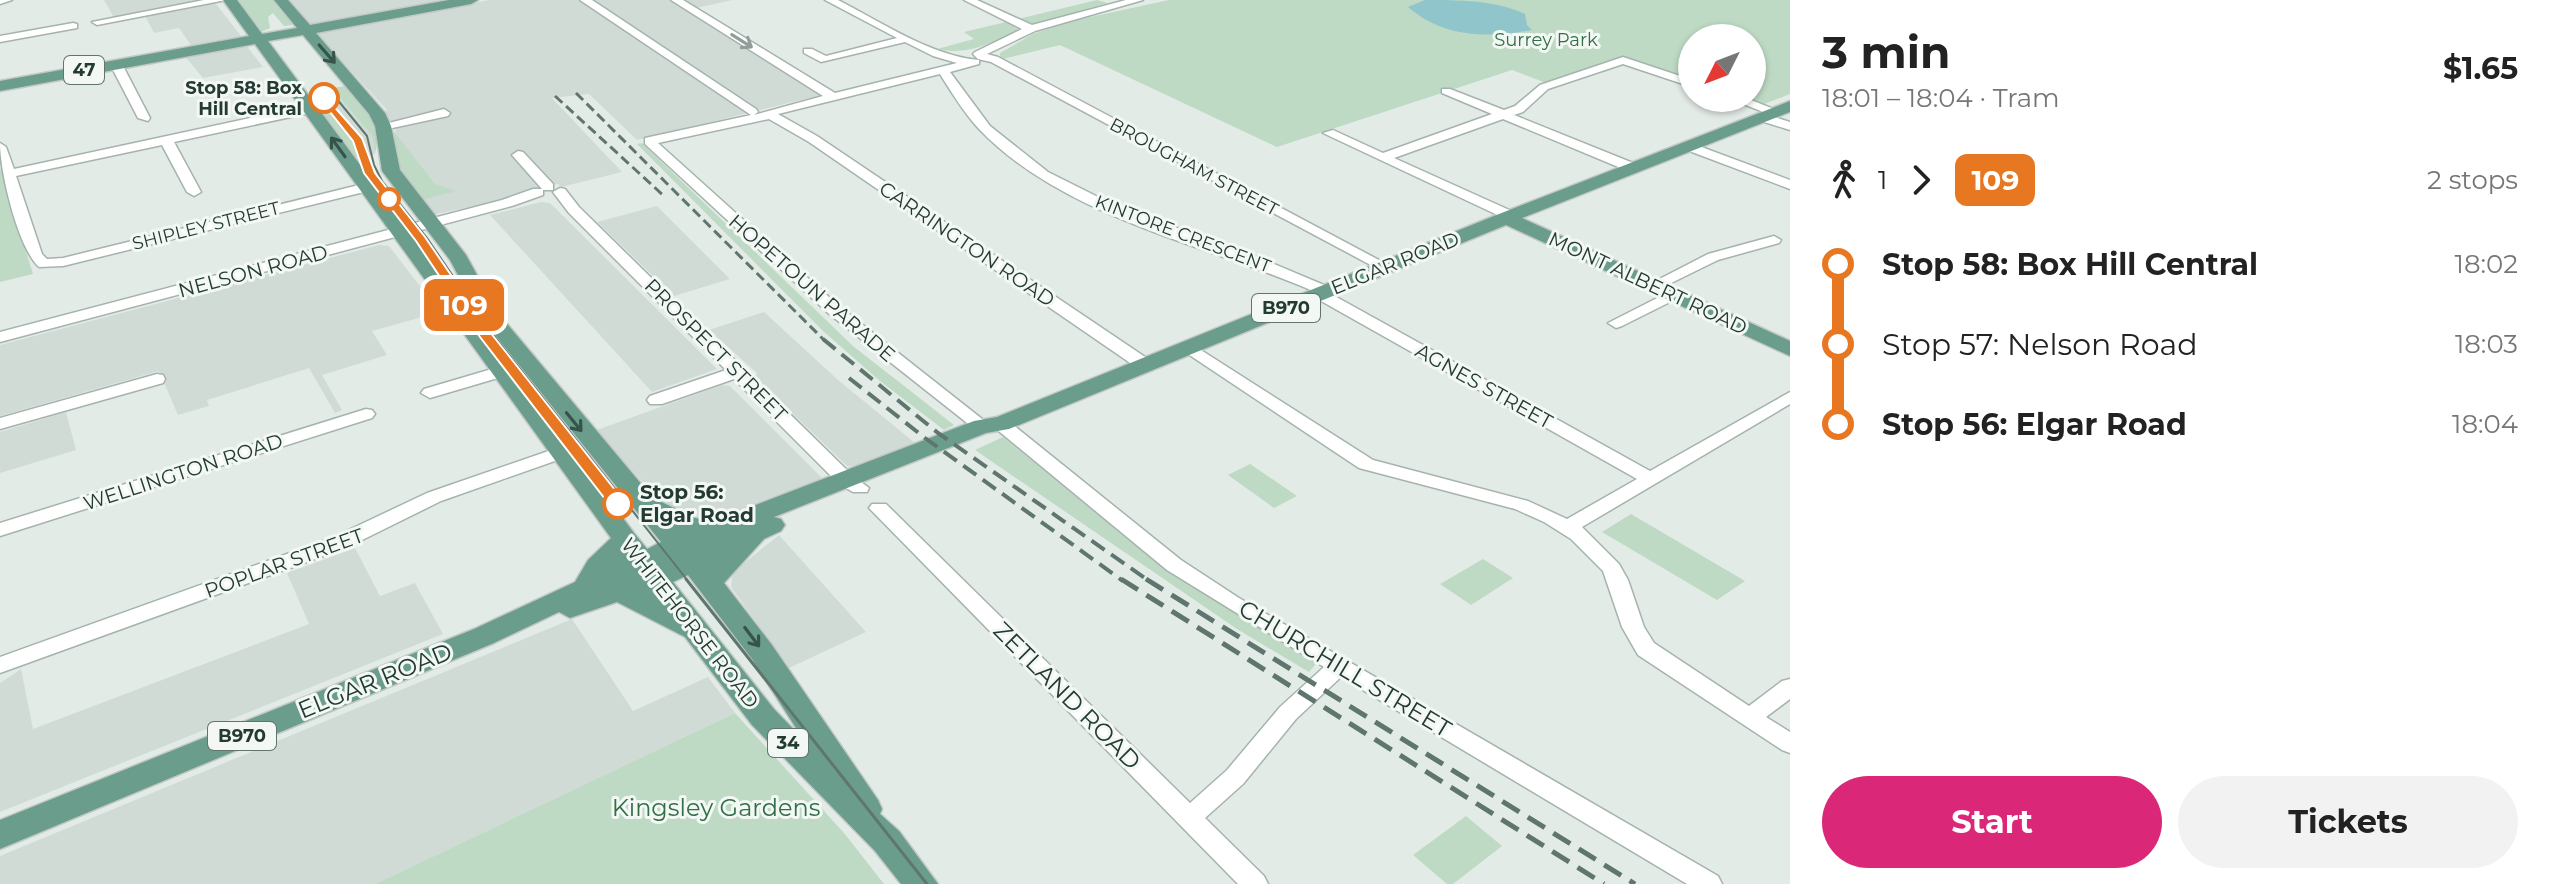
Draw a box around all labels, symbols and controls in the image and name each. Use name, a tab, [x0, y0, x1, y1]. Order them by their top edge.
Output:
north arrow	[1678, 24, 1766, 112]
map controls	[1678, 24, 1766, 112]
text: 3 min	[1822, 25, 1950, 79]
park label: Surrey Park	[1494, 29, 1598, 51]
one-way arrow	[730, 33, 753, 49]
one-way arrow	[318, 43, 336, 63]
text: $1.65	[2443, 50, 2518, 87]
road number: 47	[64, 56, 104, 84]
place label: Stop 58: Box Hill Central	[185, 77, 302, 120]
text: 18:01 – 18:04 · Tram	[1822, 82, 2060, 114]
marker: Stop 58: Box Hill Central	[309, 83, 339, 113]
street label: BROUGHAM STREET	[1106, 113, 1283, 221]
one-way arrow	[330, 137, 347, 158]
icon: walk	[1822, 158, 1866, 202]
icon: forward	[1899, 158, 1943, 202]
text: 109	[1971, 163, 2019, 197]
text: 1	[1878, 164, 1887, 196]
text: 2 stops	[2427, 164, 2518, 196]
street label: CARRINGTON ROAD	[875, 176, 1059, 312]
unlabelled marker	[378, 188, 400, 210]
street label: KINTORE CRESCENT	[1092, 190, 1275, 278]
street label: SHIPLEY STREET	[130, 197, 283, 255]
street label: HOPETOUN PARADE	[724, 209, 900, 367]
street label: ELGAR ROAD	[1327, 226, 1463, 300]
street label: MONT ALBERT ROAD	[1545, 226, 1751, 340]
street label: NELSON ROAD	[176, 240, 330, 302]
text: Stop 58: Box Hill Central	[1882, 246, 2258, 283]
text: 18:02	[2455, 248, 2518, 280]
street label: PROSPECT STREET	[640, 274, 793, 427]
line badge: 109	[418, 279, 510, 331]
text: 109	[440, 288, 488, 322]
road number: B970	[1252, 294, 1320, 322]
text: Stop 57: Nelson Road	[1882, 326, 2198, 363]
text: 18:03	[2455, 328, 2518, 360]
street label: AGNES STREET	[1411, 338, 1557, 434]
text: Stop 56: Elgar Road	[1882, 406, 2187, 443]
text: 18:04	[2452, 408, 2518, 440]
one-way arrow	[566, 411, 583, 432]
street label: WELLINGTON ROAD	[80, 428, 286, 516]
place label: Stop 56: Elgar Road	[640, 480, 754, 527]
marker: Stop 56: Elgar Road	[603, 489, 633, 519]
street label: POPLAR STREET	[201, 523, 367, 603]
street label: WHITEHORSE ROAD	[616, 533, 764, 713]
street label: CHURCHILL STREET	[1234, 594, 1457, 744]
street label: ZETLAND ROAD	[988, 616, 1147, 775]
one-way arrow	[743, 626, 760, 648]
street label: ELGAR ROAD	[294, 636, 456, 725]
road number: B970	[208, 722, 276, 750]
road number: 34	[768, 729, 808, 757]
button: Start	[1822, 776, 2162, 868]
button: Tickets	[2178, 776, 2518, 868]
park label: Kingsley Gardens	[612, 793, 820, 822]

